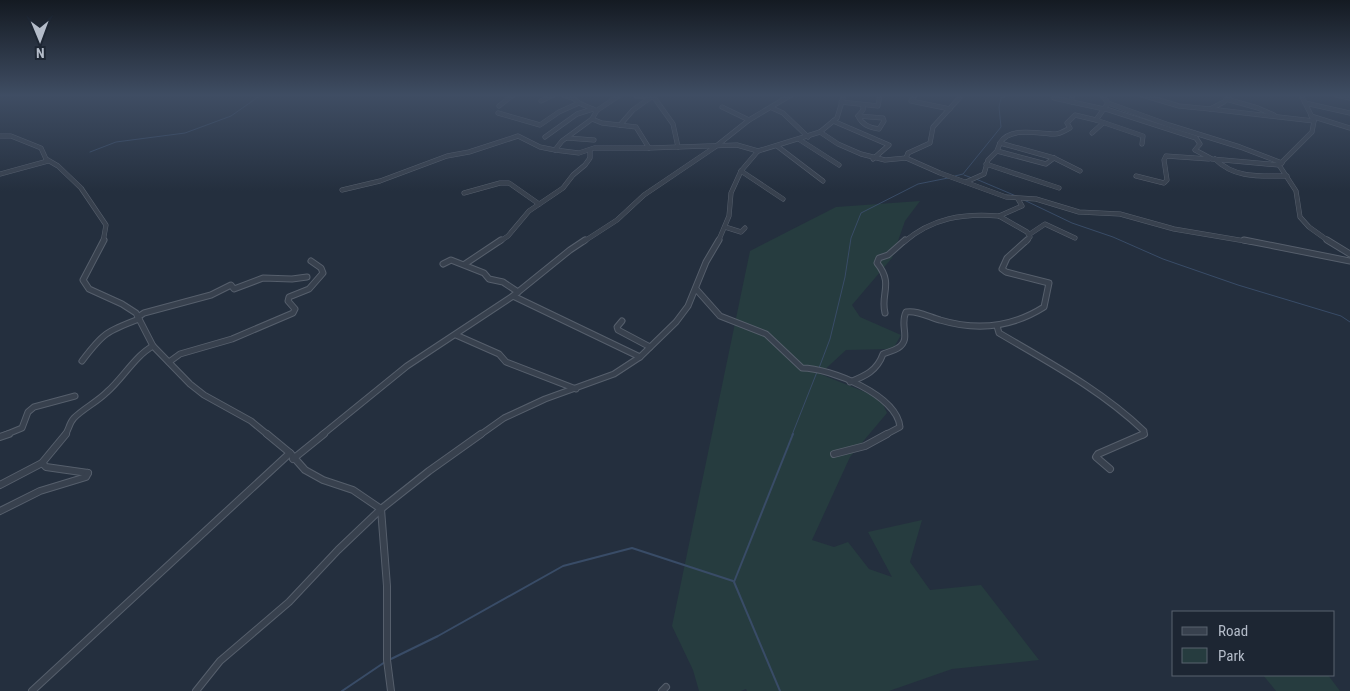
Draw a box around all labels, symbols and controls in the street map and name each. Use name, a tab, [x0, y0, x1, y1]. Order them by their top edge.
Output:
north arrow	[15, 15, 65, 65]
text: N	[36, 45, 45, 61]
legend	[1172, 611, 1335, 676]
text: Road	[1218, 622, 1248, 640]
text: Park	[1218, 647, 1245, 665]

